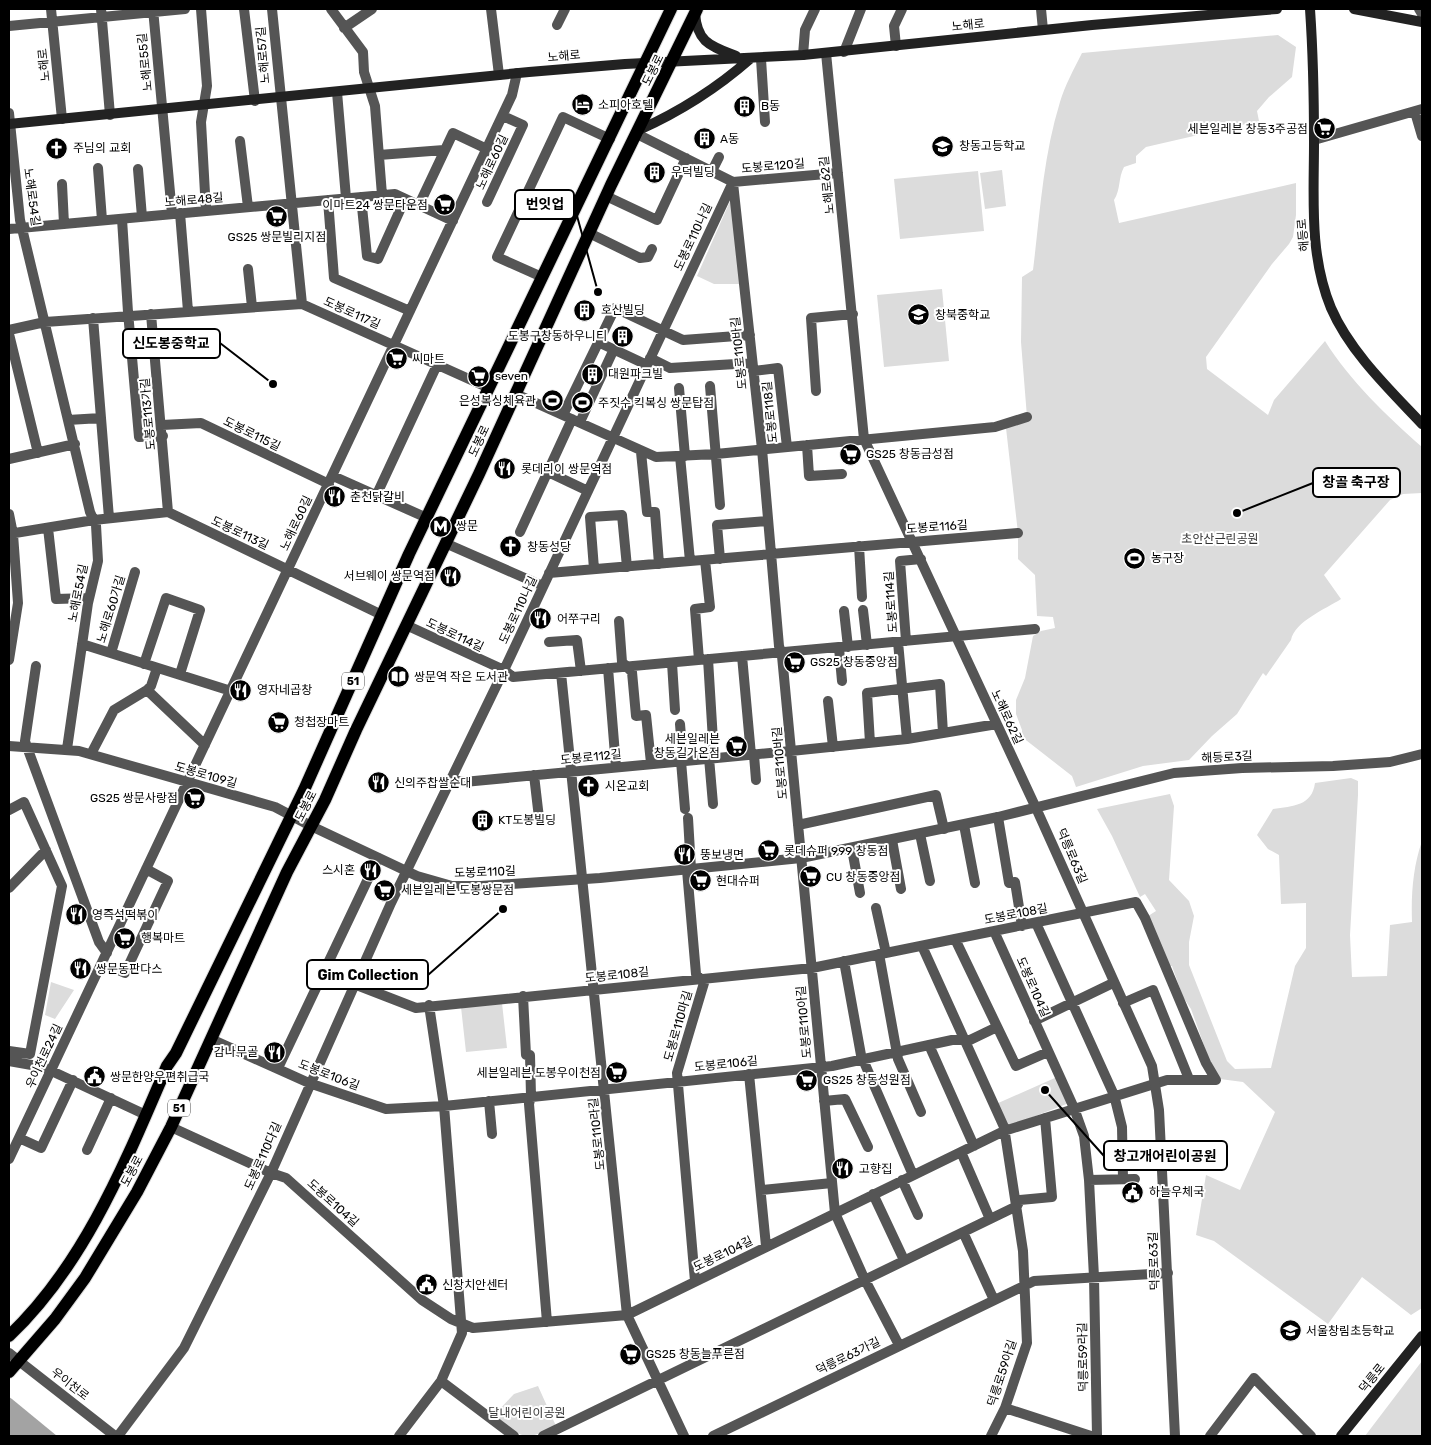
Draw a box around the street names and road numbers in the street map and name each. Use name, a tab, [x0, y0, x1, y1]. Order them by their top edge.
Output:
street label: 노해로	[951, 16, 985, 34]
street label: 노해로57길	[254, 26, 272, 84]
street label: 노해로55길	[135, 32, 155, 92]
street label: 노해로	[35, 48, 53, 82]
street label: 노해로	[547, 48, 581, 64]
street label: 도봉로	[639, 52, 667, 88]
street label: 노해로60길	[473, 132, 511, 192]
street label: 노해로62길	[817, 155, 837, 215]
street label: 도봉로120길	[741, 156, 805, 176]
street label: 노해로54길	[21, 167, 43, 227]
street label: 노해로48길	[164, 190, 224, 210]
street label: 도봉로110나길	[671, 201, 715, 273]
street label: 해등로	[1295, 218, 1311, 252]
street label: 도봉로117길	[321, 294, 383, 332]
street label: 도봉로110바길	[728, 316, 750, 390]
street label: 도봉로113가길	[138, 377, 158, 451]
street label: 도봉로118길	[760, 380, 780, 444]
street label: 도봉로115길	[221, 414, 283, 454]
street label: 도봉로	[466, 423, 492, 459]
street label: 노해로60길	[277, 493, 315, 553]
street label: 도봉로113길	[209, 514, 271, 552]
street label: 도봉로116길	[906, 518, 968, 536]
street label: 노해로54길	[66, 563, 90, 623]
street label: 도봉로114길	[882, 571, 900, 633]
street label: 노해로60가길	[94, 573, 128, 645]
street label: 도봉로110나길	[496, 574, 540, 646]
street label: 도봉로114길	[424, 616, 486, 654]
road number: 51	[342, 672, 364, 689]
street label: 노해로62길	[988, 688, 1026, 746]
street label: 도봉로110바길	[770, 726, 790, 800]
street label: 도봉로112길	[560, 747, 622, 767]
street label: 해등로3길	[1201, 749, 1253, 765]
street label: 도봉로109길	[173, 759, 239, 791]
street label: 도봉로	[292, 788, 320, 824]
street label: 덕릉로63길	[1054, 826, 1090, 886]
street label: 도봉로110길	[454, 864, 516, 880]
street label: 도봉로108길	[983, 901, 1049, 927]
street label: 도봉로104길	[1014, 955, 1052, 1019]
street label: 도봉로108길	[584, 965, 650, 985]
street label: 도봉로110아길	[794, 985, 814, 1059]
street label: 도봉로110마길	[661, 989, 695, 1063]
street label: 우이천로24길	[23, 1022, 65, 1090]
street label: 도봉로106길	[693, 1054, 759, 1074]
street label: 도봉로106길	[297, 1057, 361, 1093]
street label: 도봉로110라길	[586, 1097, 608, 1171]
road number: 51	[168, 1100, 190, 1116]
street label: 도봉로110다길	[242, 1120, 284, 1192]
street label: 도봉로	[118, 1153, 146, 1189]
street label: 도봉로104길	[304, 1176, 362, 1230]
street label: 덕릉로63길	[1146, 1231, 1162, 1291]
street label: 도봉로104길	[691, 1234, 755, 1274]
street label: 덕릉로59라길	[1075, 1322, 1091, 1392]
street label: 덕릉로63가길	[814, 1334, 882, 1378]
street label: 덕릉로59아길	[985, 1338, 1019, 1408]
street label: 덕릉로	[1356, 1361, 1388, 1395]
street label: 우이천로	[48, 1365, 92, 1403]

